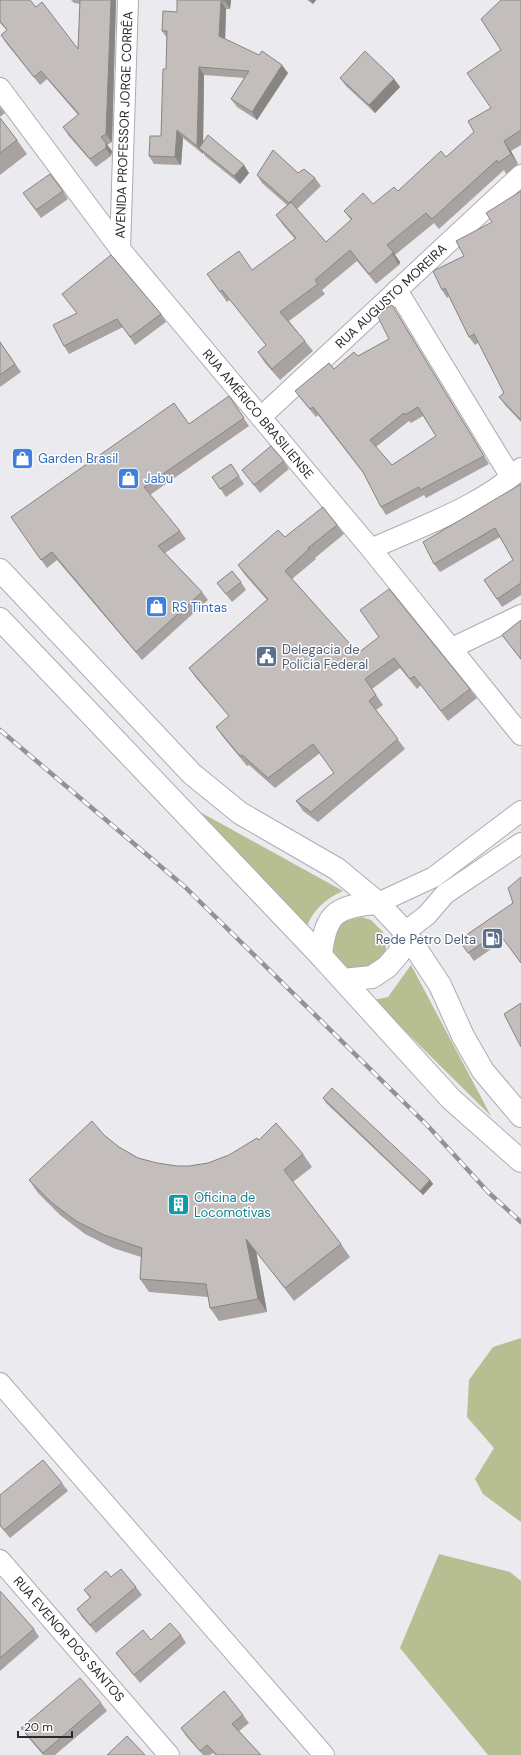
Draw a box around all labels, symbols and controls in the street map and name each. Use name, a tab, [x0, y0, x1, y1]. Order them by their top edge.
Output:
street label: AVENIDA PROFESSOR JORGE CORRÊA	[112, 11, 136, 239]
street label: RUA AUGUSTO MOREIRA	[332, 240, 451, 352]
street label: RUA AMÉRICO BRASILIENSE	[199, 345, 318, 482]
shop icon: Garden Brasil	[9, 445, 35, 471]
place label: Garden Brasil	[38, 450, 118, 467]
shop icon: Jabu	[116, 465, 142, 491]
place label: Jabu	[144, 470, 173, 487]
shop icon: RS Tintas	[143, 594, 169, 620]
place label: RS Tintas	[172, 599, 227, 616]
place label: Delegacia de Polícia Federal	[282, 641, 368, 673]
public building icon: Delegacia de Polícia Federal	[254, 643, 280, 669]
fuel station icon: Rede Petro Delta	[479, 926, 505, 952]
place label: Rede Petro Delta	[376, 931, 476, 948]
place label: Oficina de Locomotivas	[194, 1189, 271, 1221]
building icon: Oficina de Locomotivas	[166, 1191, 192, 1217]
street label: RUA EVENOR DOS SANTOS	[10, 1573, 128, 1705]
scale bar	[18, 1713, 72, 1739]
text: 20 m	[24, 1719, 53, 1735]

